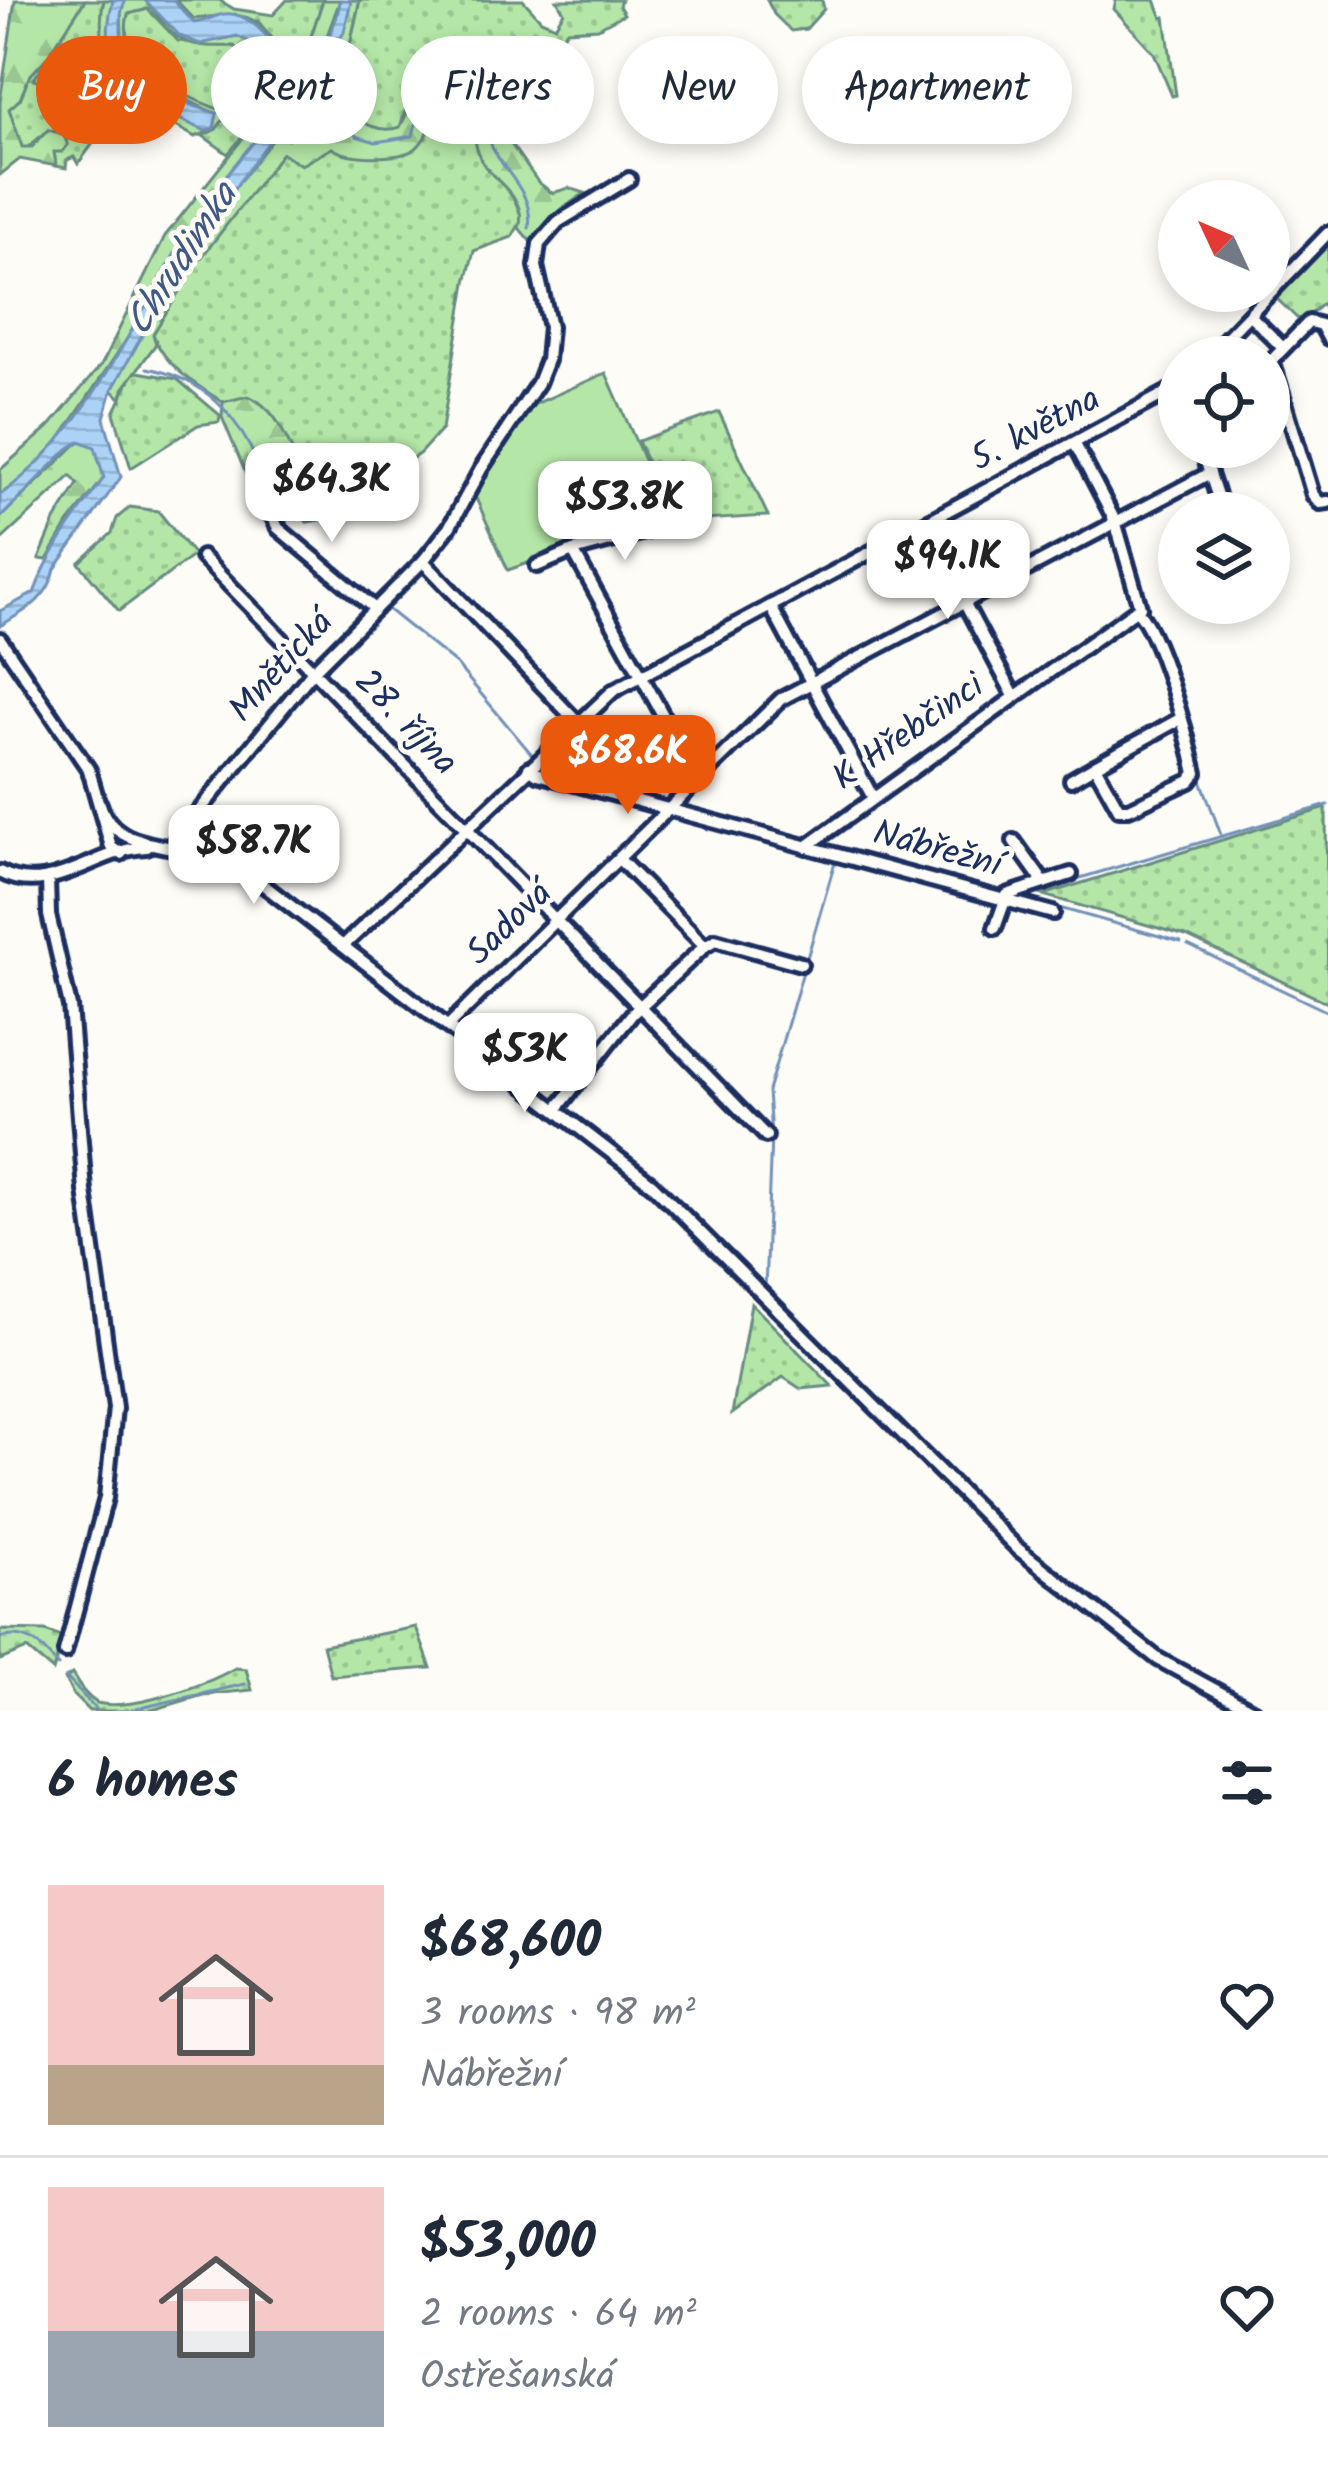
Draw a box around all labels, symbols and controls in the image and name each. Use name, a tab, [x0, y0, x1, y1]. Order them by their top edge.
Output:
chip: Buy	[36, 36, 187, 144]
chip: Rent	[211, 36, 377, 144]
chip: Filters	[401, 36, 594, 144]
chip: New	[618, 36, 778, 144]
chip: Apartment	[802, 36, 1072, 144]
water label: Chrudimka	[110, 169, 257, 349]
north arrow	[1158, 180, 1290, 312]
map controls	[1158, 180, 1290, 624]
button: locate	[1158, 336, 1290, 468]
street label: 5. května	[961, 372, 1111, 488]
pin: $64.3K	[234, 443, 430, 545]
text: $64.3K	[272, 451, 392, 513]
pin: $53.8K	[527, 461, 723, 563]
text: $53.8K	[565, 469, 685, 531]
button: layers	[1158, 492, 1290, 624]
pin: $94.1K	[850, 520, 1046, 622]
text: $94.1K	[894, 528, 1002, 590]
street label: Mnětická	[215, 595, 351, 737]
street label: 28. října	[339, 656, 471, 790]
street label: K Hřebčinci	[821, 659, 998, 806]
pin: $68.6K	[530, 715, 726, 817]
text: $68.6K	[567, 723, 689, 785]
pin: $58.7K	[156, 805, 352, 907]
street label: Nábřežní	[866, 805, 1013, 896]
text: $58.7K	[196, 813, 312, 875]
street label: Sadová	[453, 866, 569, 980]
pin: $53K	[454, 1013, 596, 1115]
text: $53K	[481, 1021, 569, 1083]
text: 6 homes	[48, 1743, 238, 1824]
icon: filters	[1214, 1750, 1280, 1816]
text: $68,600	[420, 1903, 601, 1984]
icon: home	[144, 1933, 288, 2077]
icon: heart	[1214, 1972, 1280, 2038]
text: 3 rooms · 98 m²	[420, 1984, 696, 2046]
text: Nábřežní	[420, 2046, 562, 2108]
text: $53,000	[420, 2204, 596, 2285]
icon: home	[144, 2235, 288, 2379]
icon: heart	[1214, 2274, 1280, 2340]
text: 2 rooms · 64 m²	[420, 2285, 697, 2347]
text: Ostřešanská	[420, 2347, 615, 2409]

